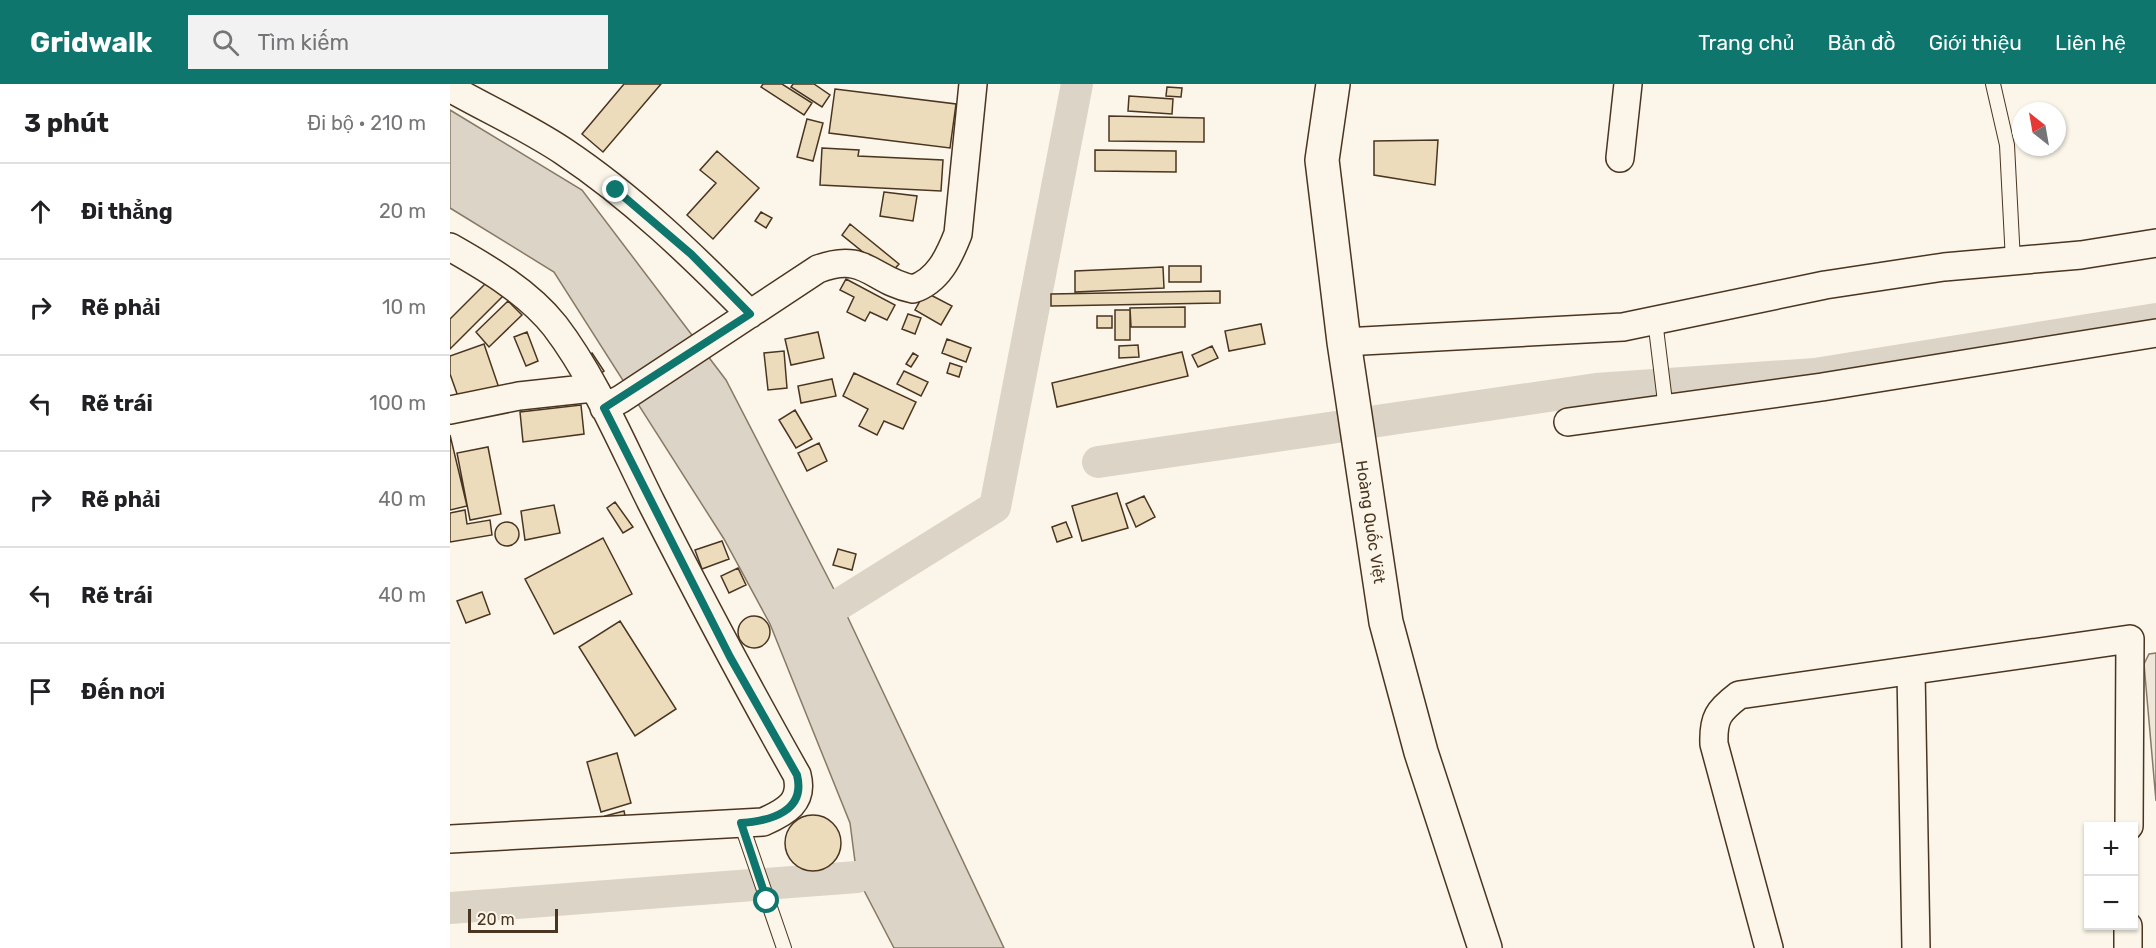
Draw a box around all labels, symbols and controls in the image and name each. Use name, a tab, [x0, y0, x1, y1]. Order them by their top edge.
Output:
search box	[188, 15, 608, 69]
text: Gridwalk	[30, 26, 152, 59]
icon: search	[209, 26, 242, 59]
text: Tìm kiếm	[257, 29, 349, 56]
text: Trang chủ	[1698, 30, 1795, 55]
text: Bản đồ	[1828, 30, 1896, 55]
text: Giới thiệu	[1929, 30, 2022, 55]
text: Liên hệ	[2055, 30, 2126, 55]
north arrow	[2012, 102, 2066, 156]
text: 3 phút	[24, 108, 109, 139]
text: Đi bộ · 210 m	[307, 111, 426, 135]
route end	[602, 176, 628, 202]
icon: ahead	[24, 195, 57, 228]
text: Đi thẳng	[81, 198, 173, 225]
text: 20 m	[379, 199, 426, 223]
icon: right	[24, 291, 57, 324]
text: Rẽ phải	[81, 294, 161, 321]
text: 10 m	[382, 295, 426, 319]
icon: left	[24, 387, 57, 420]
text: Rẽ trái	[81, 390, 153, 417]
text: 100 m	[369, 391, 426, 415]
street label: Hoàng Quốc Việt	[1352, 459, 1390, 585]
icon: right	[24, 483, 57, 516]
text: Rẽ phải	[81, 486, 161, 513]
text: 40 m	[378, 487, 426, 511]
icon: left	[24, 579, 57, 612]
text: Rẽ trái	[81, 582, 153, 609]
text: 40 m	[378, 583, 426, 607]
icon: arrive	[24, 675, 57, 708]
text: Đến nơi	[81, 678, 165, 705]
map controls	[2084, 822, 2138, 930]
button: +	[2084, 822, 2138, 876]
button: −	[2084, 876, 2138, 930]
route start	[753, 887, 779, 913]
scale bar	[468, 906, 558, 934]
text: 20 m	[477, 910, 515, 929]

